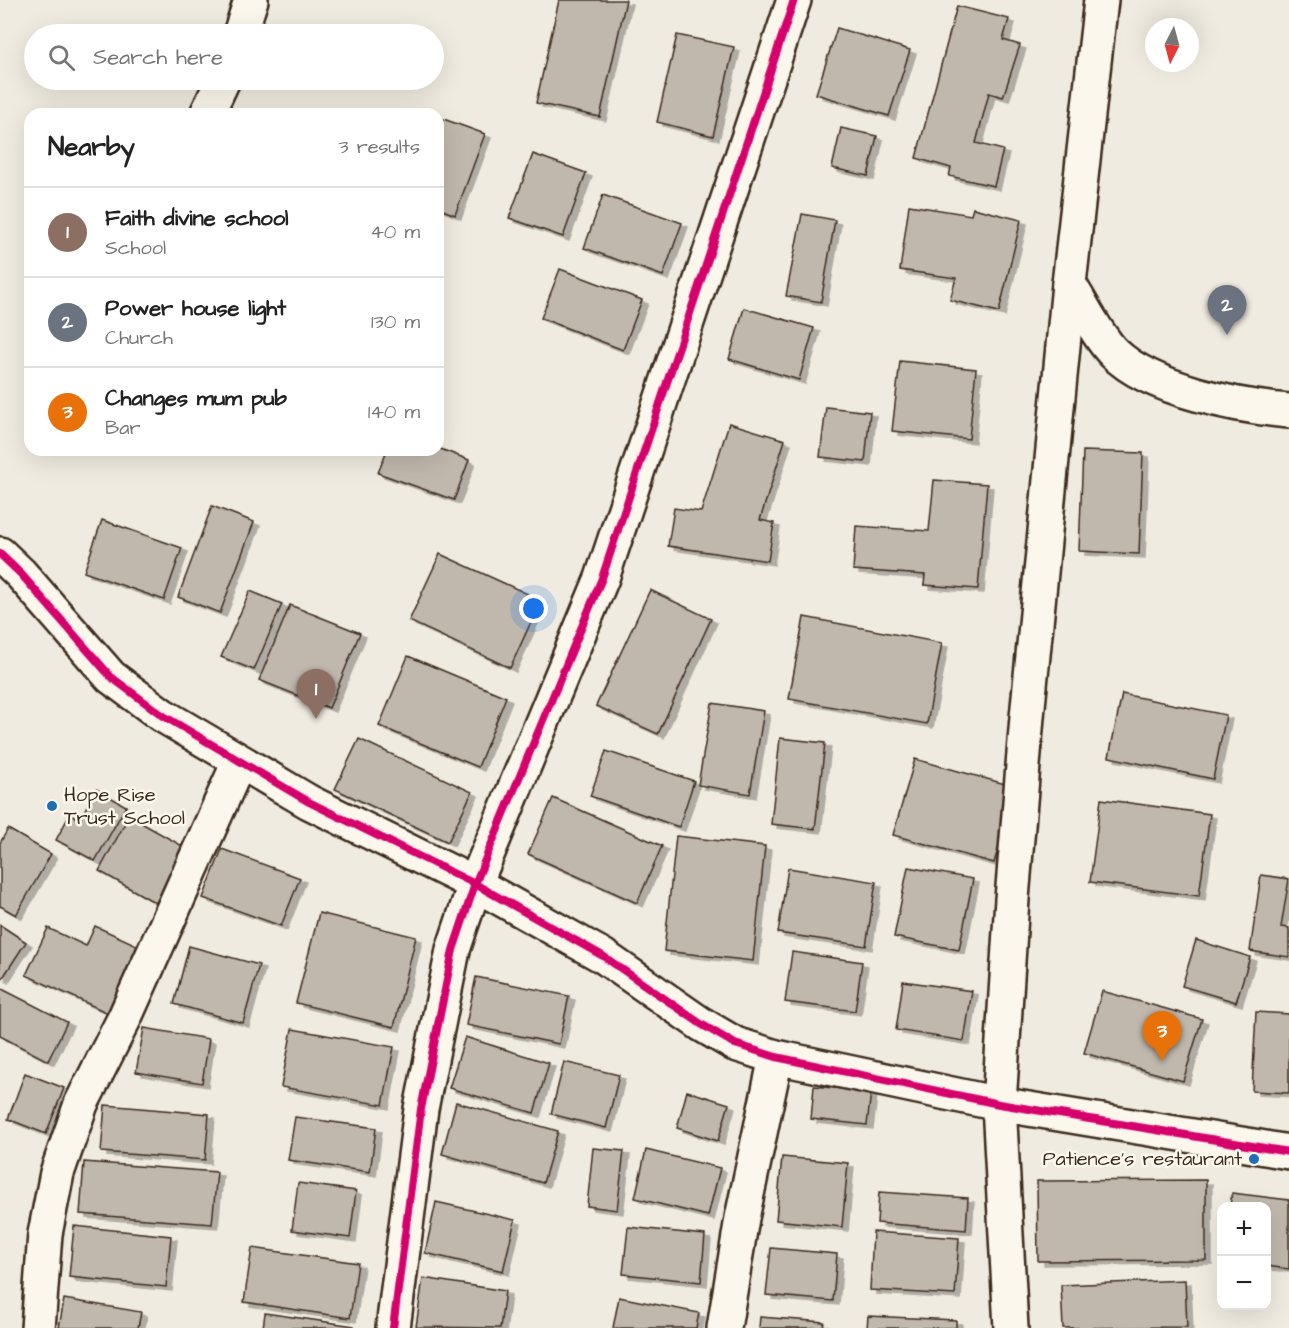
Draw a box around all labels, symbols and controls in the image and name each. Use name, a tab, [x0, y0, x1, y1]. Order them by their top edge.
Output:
north arrow	[1145, 18, 1199, 72]
search box	[24, 24, 444, 90]
icon: search	[45, 41, 78, 74]
text: Search here	[93, 42, 223, 73]
text: Nearby	[48, 129, 135, 165]
text: 3 results	[338, 133, 420, 161]
text: Faith divine school	[105, 203, 288, 234]
text: 1	[66, 218, 69, 246]
text: 40 m	[370, 218, 420, 246]
text: School	[105, 234, 166, 262]
pin: 2	[1208, 286, 1246, 335]
text: Power house light	[105, 293, 286, 324]
text: 2	[62, 308, 73, 336]
text: 130 m	[371, 308, 420, 336]
text: Church	[105, 324, 173, 352]
text: Changes mum pub	[105, 383, 287, 414]
text: 3	[62, 398, 73, 426]
text: 140 m	[368, 398, 420, 426]
text: Bar	[105, 414, 140, 442]
your location	[519, 594, 548, 623]
pin: 1	[296, 670, 336, 719]
place label: Hope Rise Trust School	[64, 781, 185, 832]
marker: Hope Rise Trust School	[45, 799, 59, 813]
pin: 3	[1142, 1012, 1182, 1061]
place label: Patience's restaurant	[1043, 1145, 1242, 1173]
marker: Patience's restaurant	[1247, 1152, 1261, 1166]
map controls	[1217, 1202, 1271, 1310]
button: +	[1217, 1202, 1271, 1256]
button: −	[1217, 1256, 1271, 1310]

